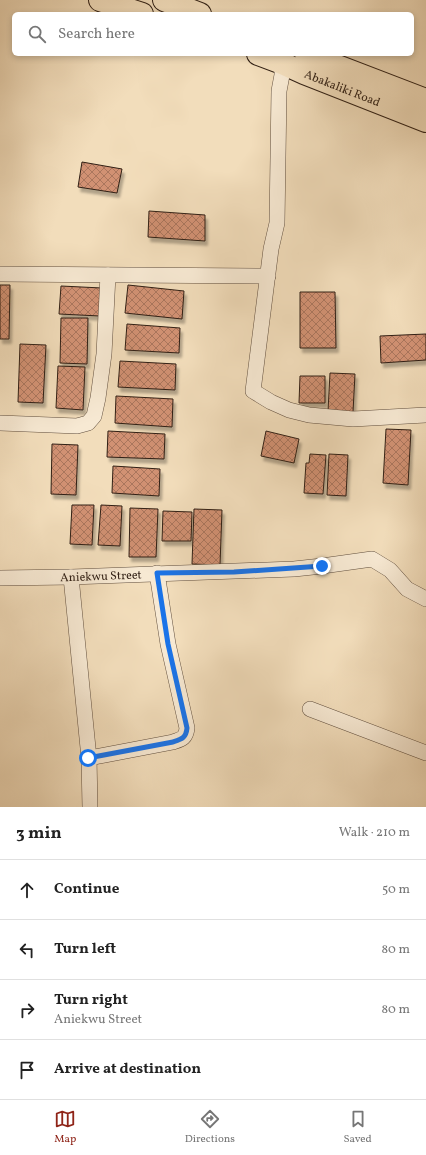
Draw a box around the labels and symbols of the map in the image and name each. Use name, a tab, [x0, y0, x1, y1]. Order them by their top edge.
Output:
street label: Abakaliki Road	[302, 67, 383, 111]
route end	[313, 557, 331, 575]
street label: Aniekwu Street	[60, 567, 142, 586]
route start	[79, 749, 97, 767]

